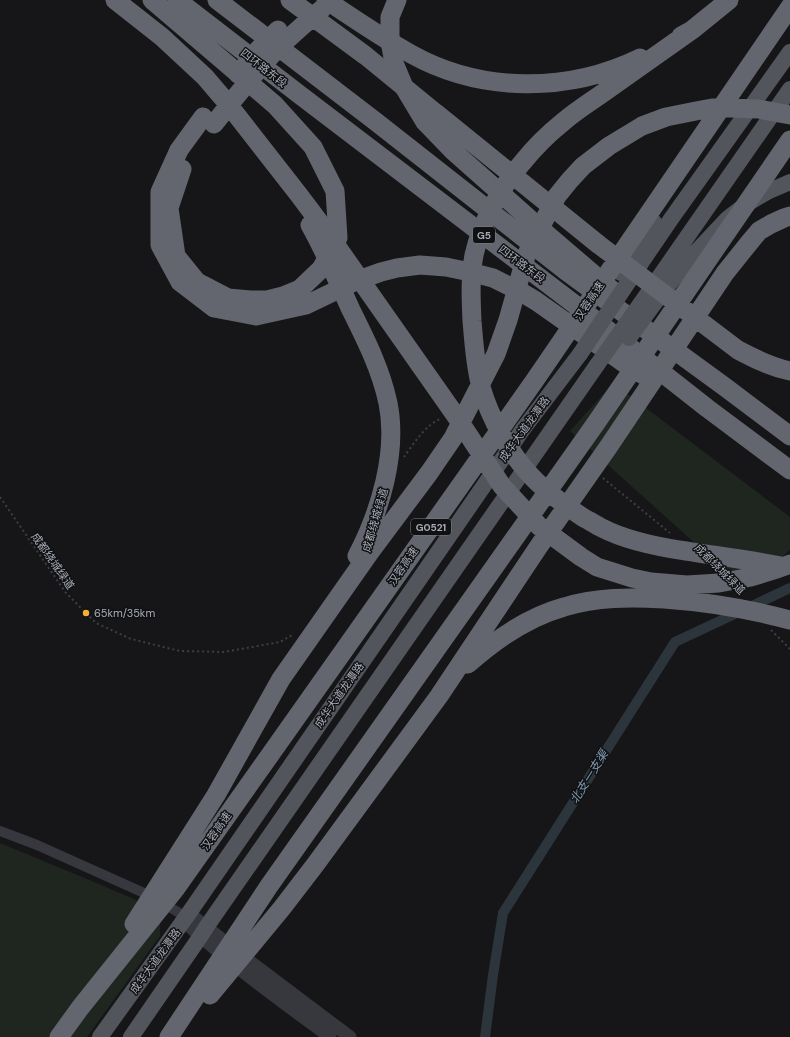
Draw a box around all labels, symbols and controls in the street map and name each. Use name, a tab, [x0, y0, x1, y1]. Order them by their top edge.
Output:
street label: 四环路东段	[238, 46, 290, 90]
road number: G5	[473, 227, 495, 243]
street label: 四环路东段	[496, 242, 548, 286]
street label: 汉蓉高速	[571, 279, 607, 323]
street label: 成华大道龙潭路	[496, 394, 552, 464]
street label: 成都绕城绿道	[359, 486, 391, 554]
road number: G0521	[411, 519, 451, 535]
street label: 成都绕城绿道	[28, 530, 78, 592]
street label: 成都绕城绿道	[692, 541, 748, 597]
street label: 汉蓉高速	[385, 544, 421, 588]
place label: 65km/35km	[94, 606, 155, 620]
marker: 65km/35km	[81, 608, 91, 618]
street label: 成华大道龙潭路	[311, 659, 367, 731]
water label: 北支一支渠	[566, 746, 613, 807]
street label: 汉蓉高速	[198, 809, 234, 853]
street label: 成华大道龙潭路	[127, 926, 183, 996]

